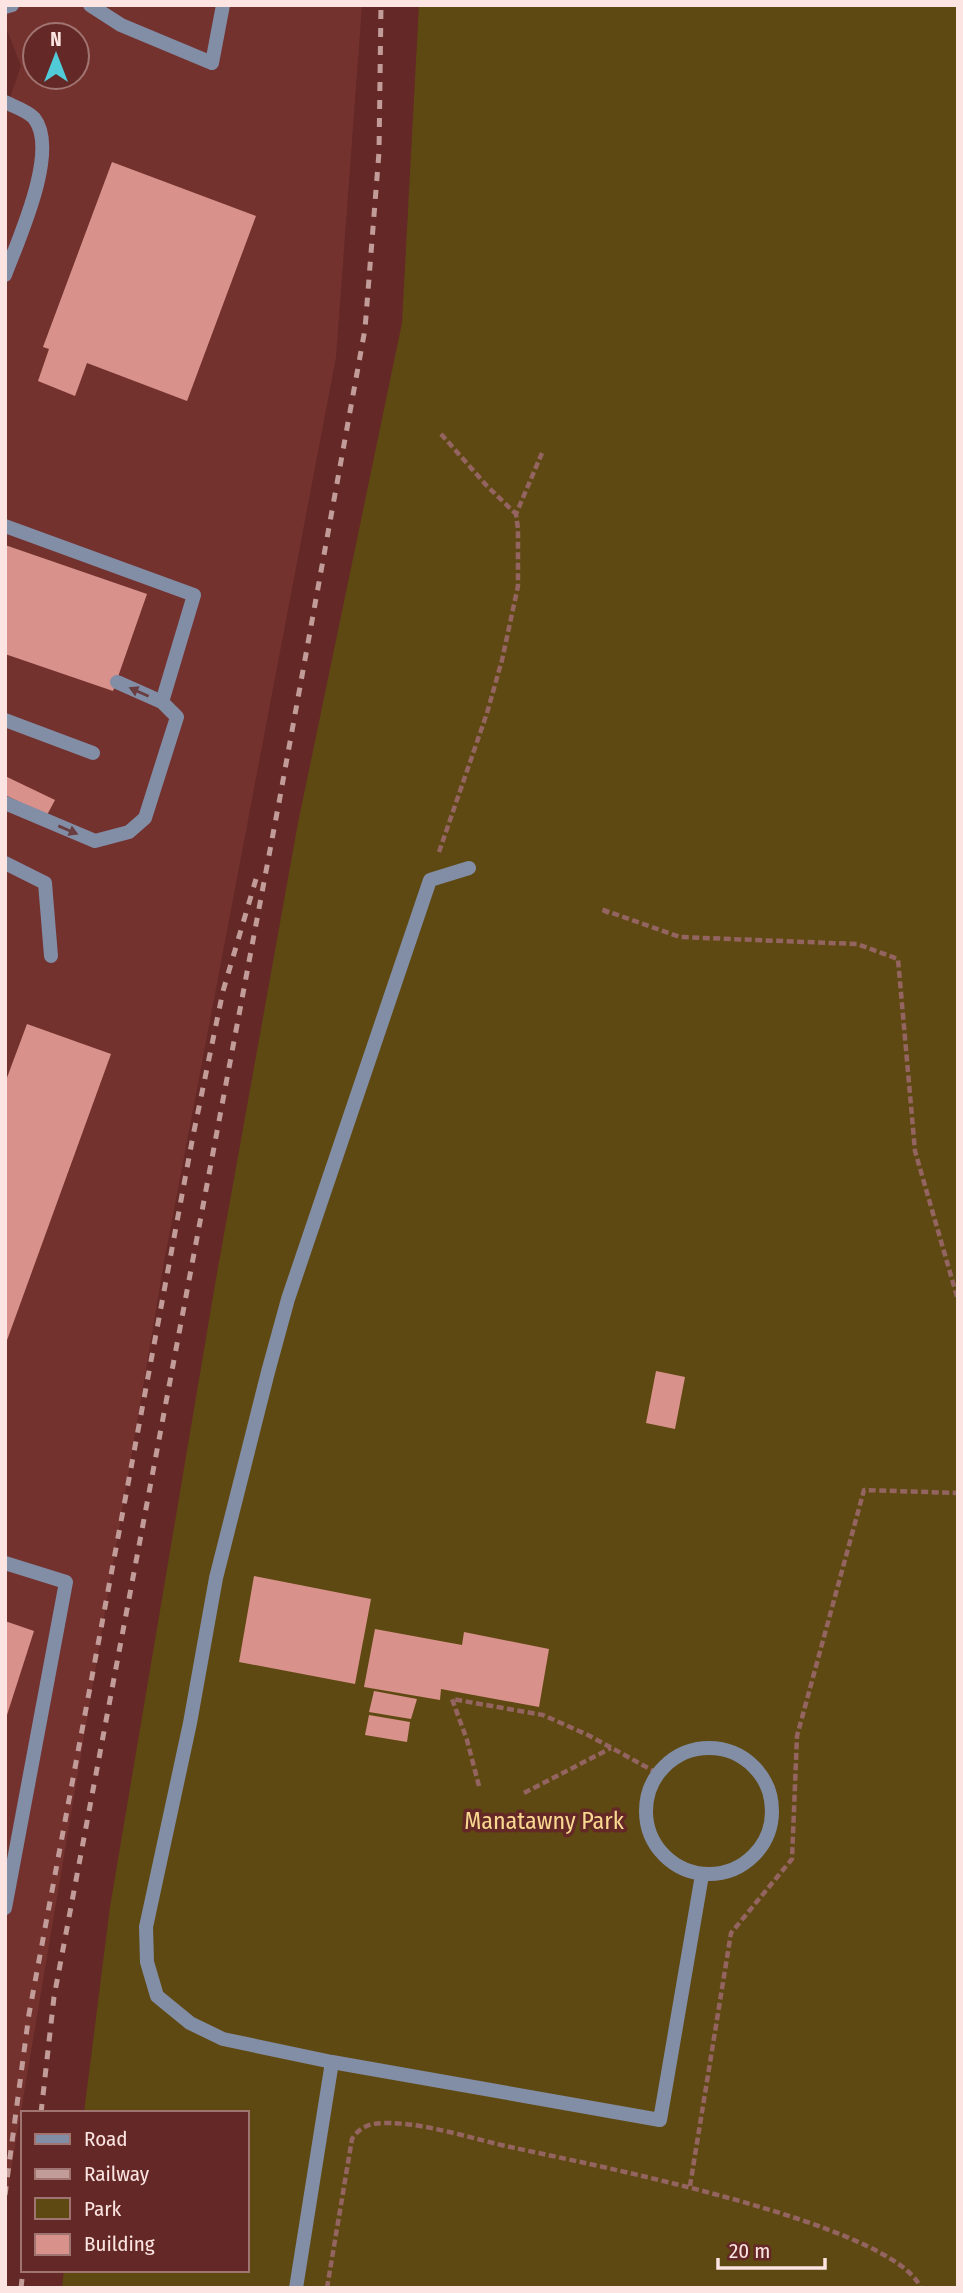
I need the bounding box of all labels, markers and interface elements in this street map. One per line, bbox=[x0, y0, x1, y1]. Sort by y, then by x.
north arrow bbox=[21, 21, 91, 91]
text: N bbox=[50, 28, 62, 51]
one-way arrow bbox=[129, 686, 149, 698]
one-way arrow bbox=[58, 824, 79, 835]
park label: Manatawny Park bbox=[464, 1807, 625, 1835]
legend bbox=[21, 2111, 248, 2272]
text: Road bbox=[84, 2126, 128, 2152]
text: Railway bbox=[84, 2161, 150, 2187]
text: Park bbox=[84, 2196, 122, 2222]
scale bar bbox=[718, 2226, 825, 2270]
text: Building bbox=[84, 2231, 155, 2257]
text: 20 m bbox=[729, 2238, 770, 2264]

